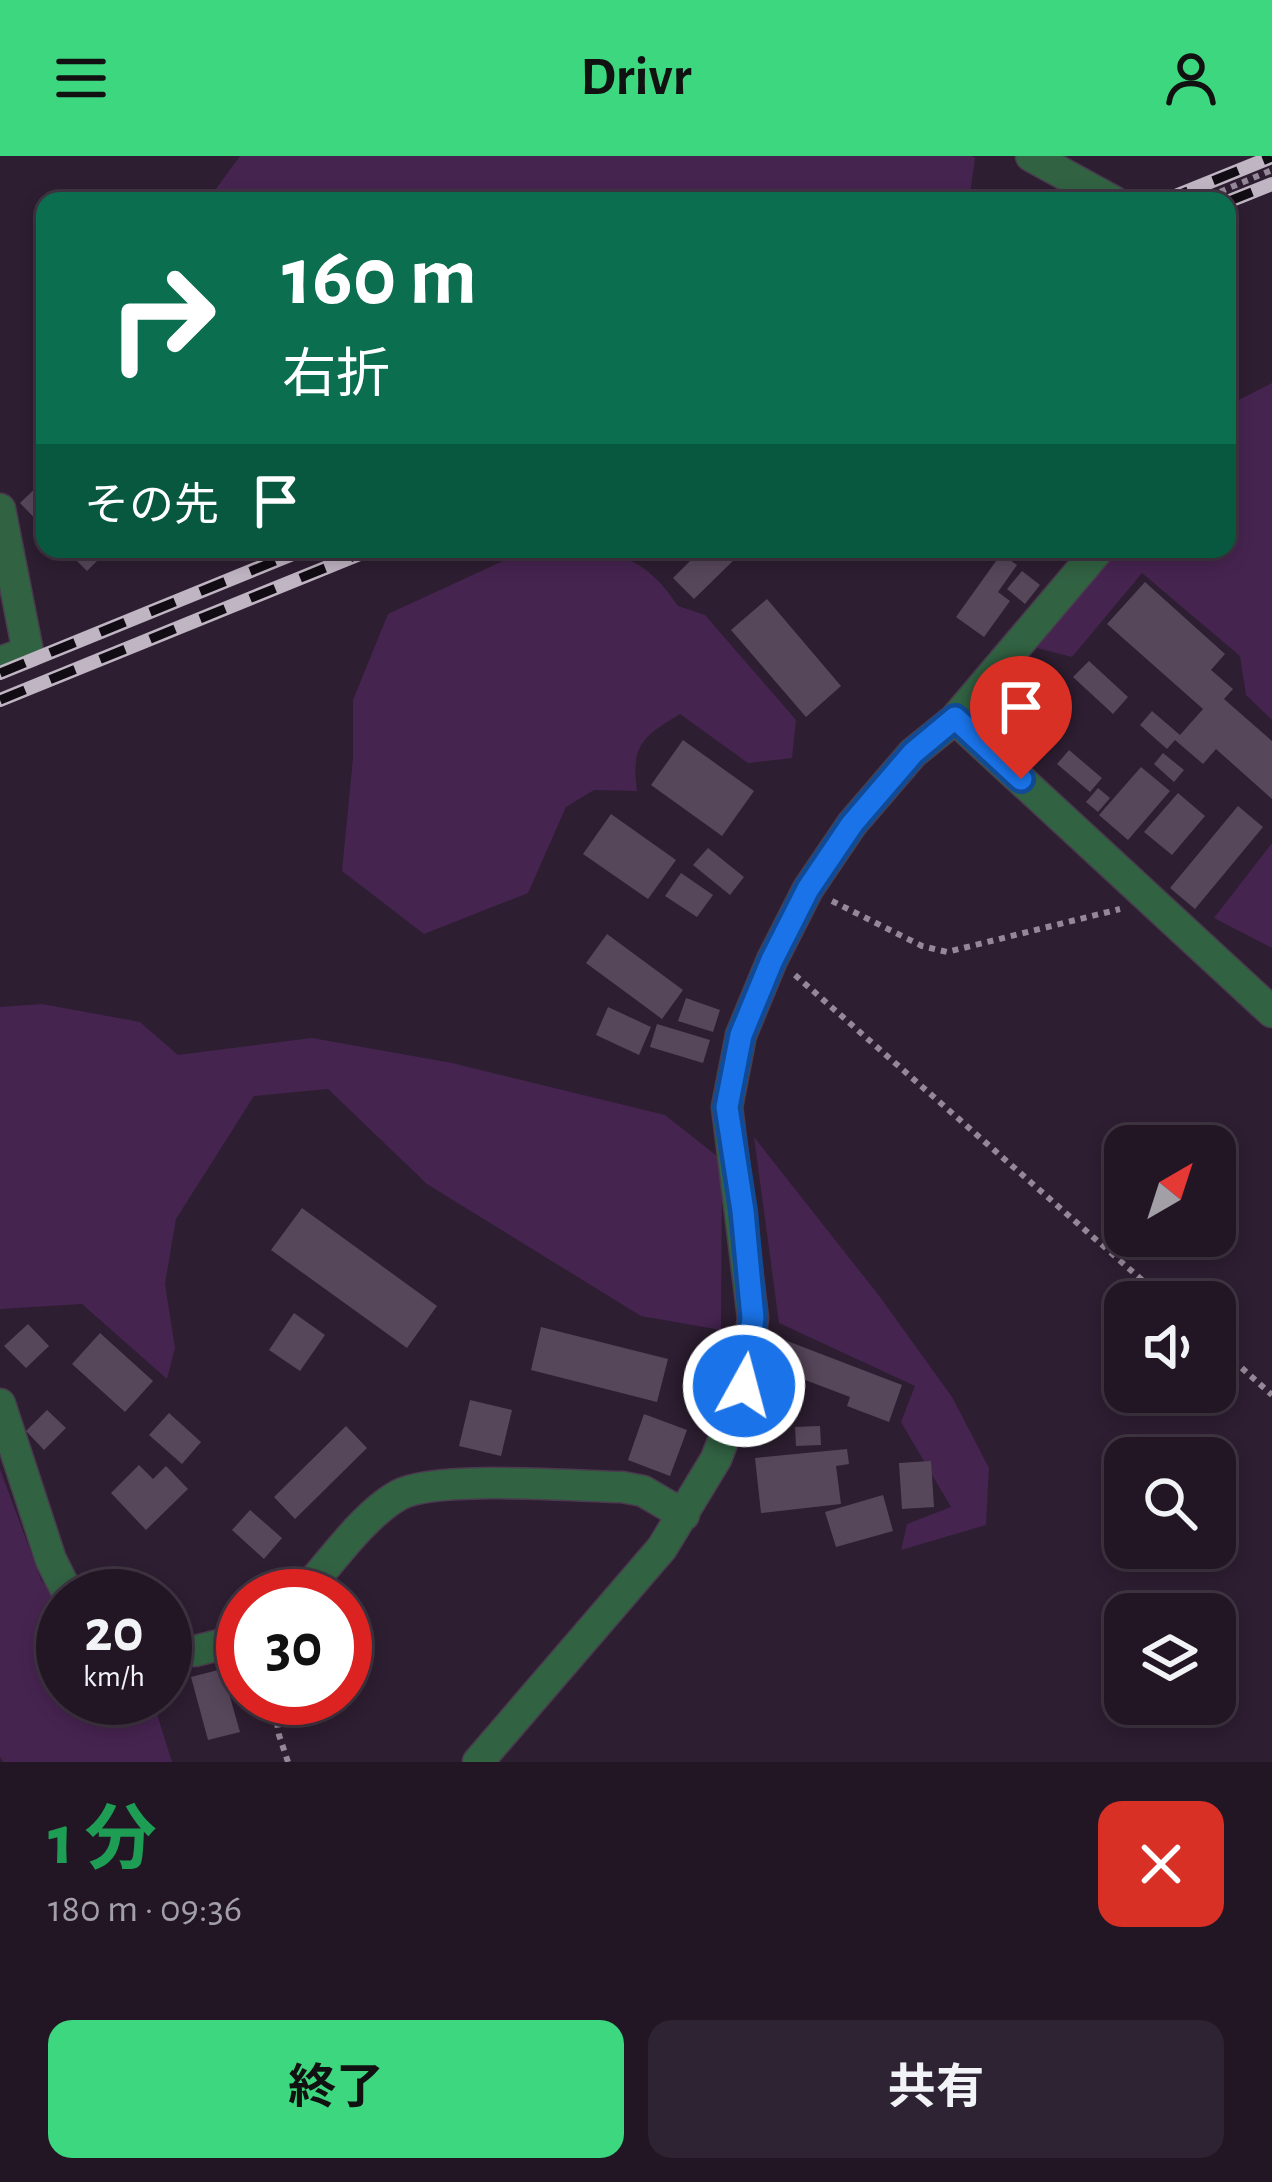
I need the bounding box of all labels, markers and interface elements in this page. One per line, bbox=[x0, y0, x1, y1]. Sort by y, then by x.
icon: menu bbox=[48, 45, 114, 111]
icon: person bbox=[1158, 45, 1224, 111]
text: Drivr bbox=[581, 51, 691, 105]
text: 160 m bbox=[282, 236, 477, 320]
icon: right bbox=[84, 240, 240, 396]
text: 右折 bbox=[282, 349, 390, 403]
icon: arrive bbox=[243, 468, 309, 534]
text: その先 bbox=[84, 484, 219, 529]
pin bbox=[970, 656, 1072, 779]
icon: arrive bbox=[988, 674, 1054, 740]
north arrow bbox=[1104, 1125, 1236, 1257]
map controls bbox=[1104, 1125, 1236, 1725]
button: sound bbox=[1104, 1281, 1236, 1413]
position arrow bbox=[681, 1323, 807, 1449]
button: search bbox=[1104, 1437, 1236, 1569]
speed limit sign: 30 bbox=[216, 1569, 372, 1725]
button: layers bbox=[1104, 1593, 1236, 1725]
text: 20 bbox=[84, 1602, 144, 1662]
text: km/h bbox=[83, 1662, 145, 1692]
button: close bbox=[1098, 1801, 1224, 1927]
text: 1 分 bbox=[48, 1805, 157, 1877]
text: 180 m · 09:36 bbox=[48, 1890, 242, 1929]
button: 終了 bbox=[48, 2020, 624, 2158]
button: 共有 bbox=[648, 2020, 1224, 2158]

